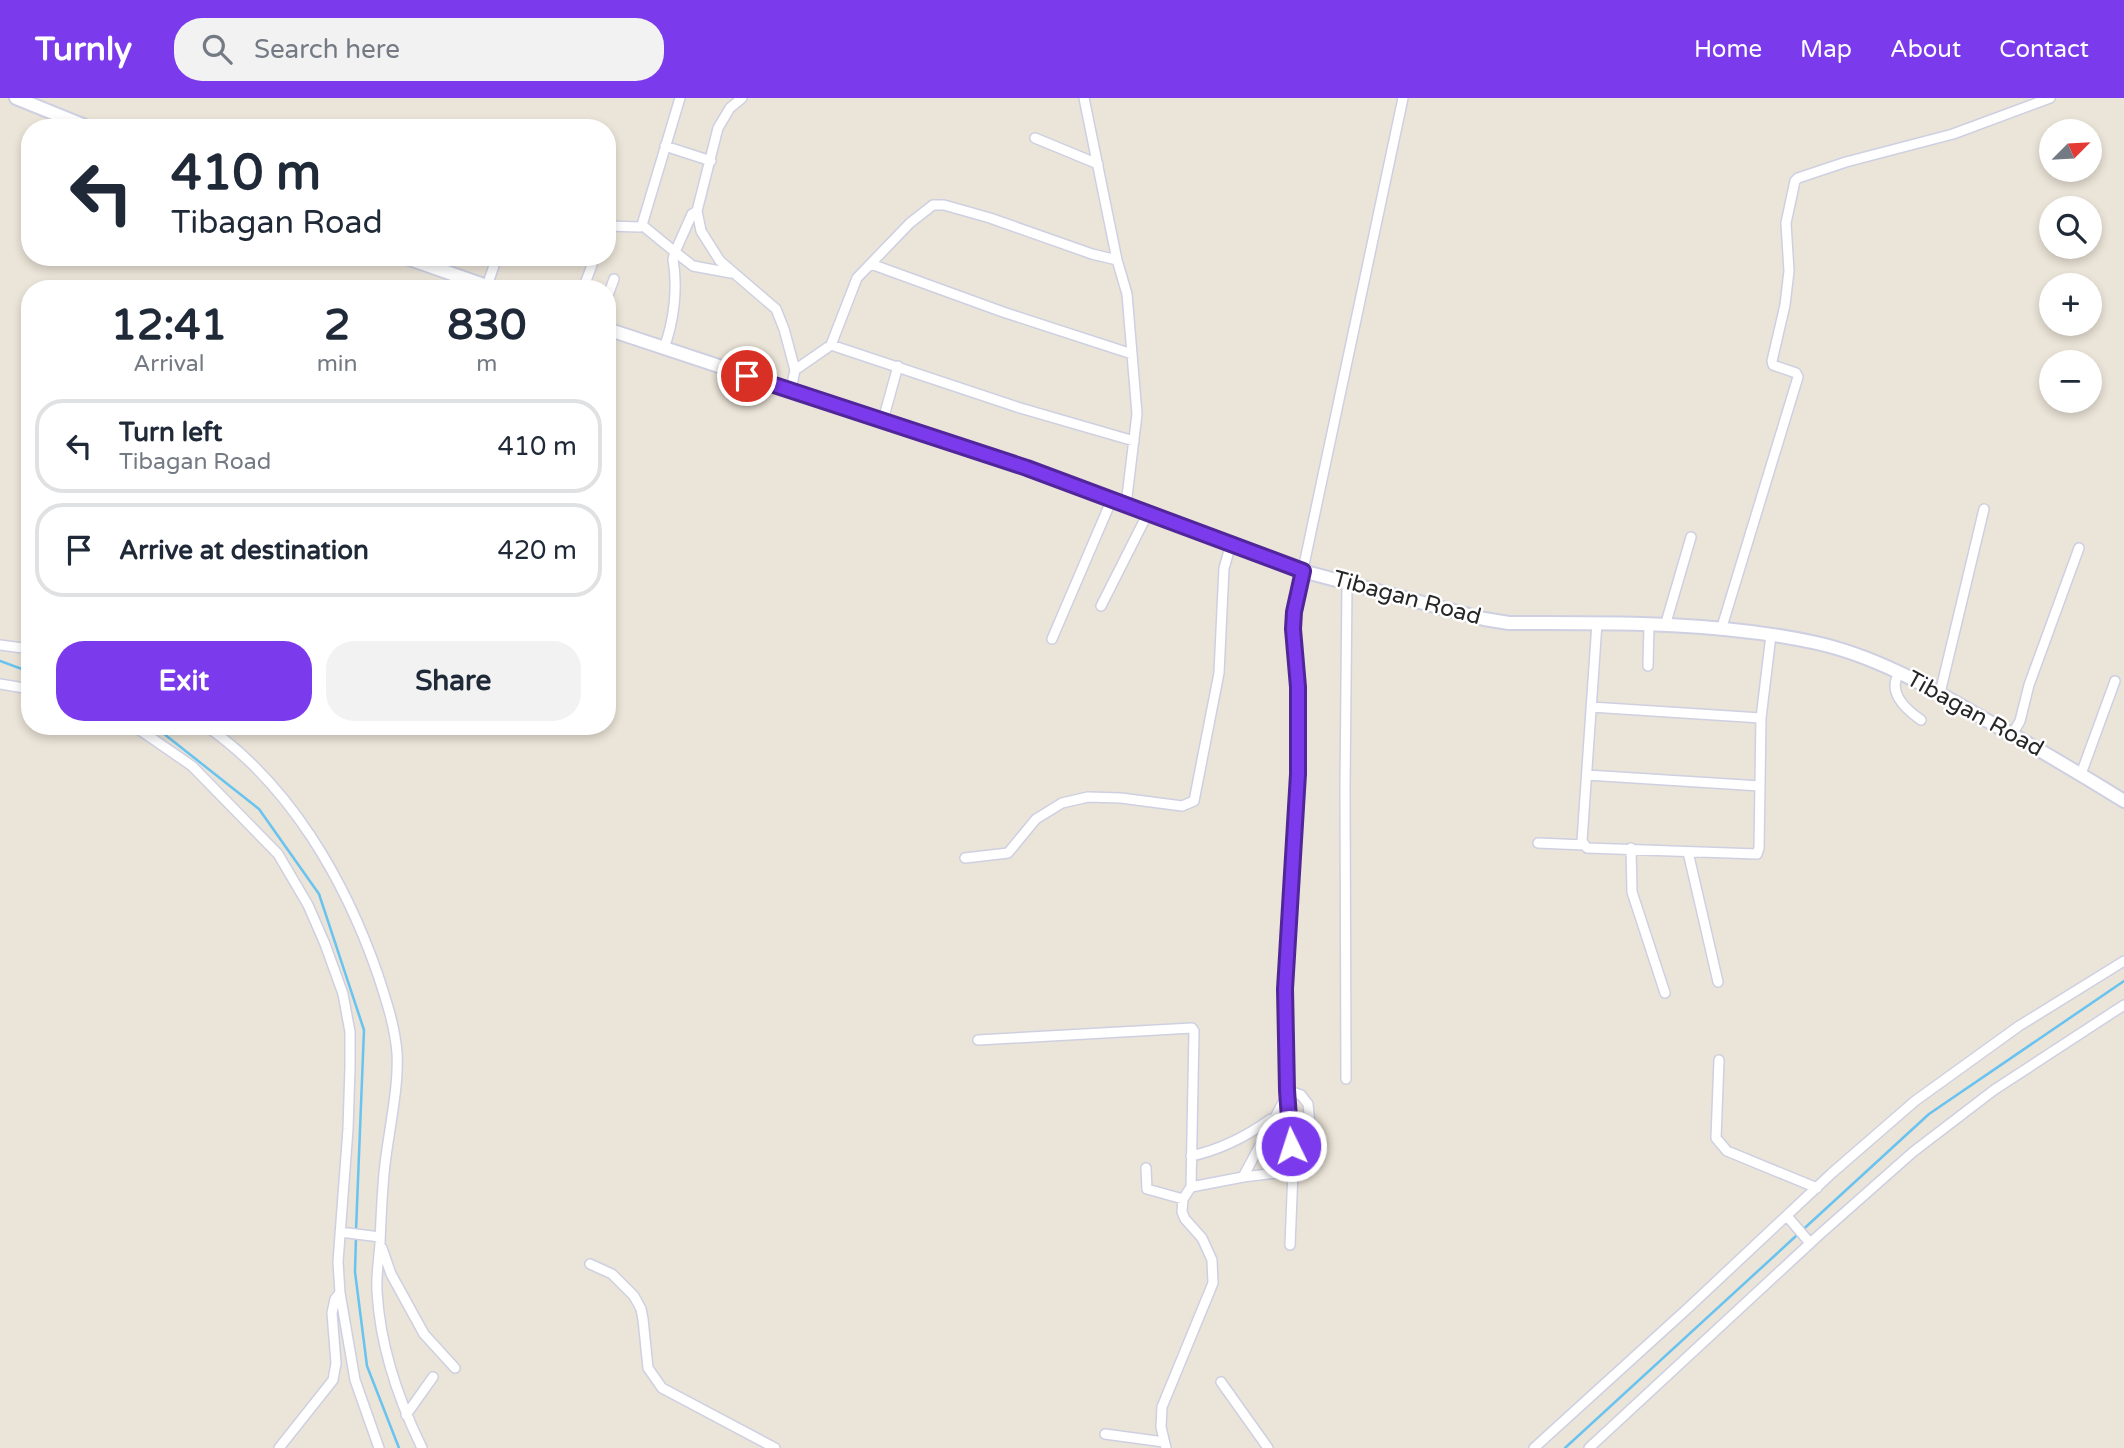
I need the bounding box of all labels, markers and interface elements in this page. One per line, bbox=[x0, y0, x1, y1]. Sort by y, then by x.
search box bbox=[174, 18, 664, 81]
text: Turnly bbox=[35, 30, 132, 69]
icon: search bbox=[198, 30, 236, 68]
text: Search here bbox=[254, 34, 400, 65]
text: Home bbox=[1694, 35, 1762, 64]
text: Map bbox=[1800, 35, 1852, 64]
text: About bbox=[1890, 35, 1961, 64]
text: Contact bbox=[1999, 35, 2089, 64]
north arrow bbox=[2039, 119, 2102, 182]
map controls bbox=[2039, 119, 2102, 413]
text: 410 m bbox=[171, 144, 321, 203]
icon: left bbox=[56, 147, 147, 238]
button: search bbox=[2039, 196, 2102, 259]
text: Tibagan Road bbox=[171, 204, 383, 242]
button: + bbox=[2039, 273, 2102, 336]
text: 12:41 bbox=[111, 300, 227, 351]
text: 2 bbox=[324, 300, 350, 351]
text: 830 bbox=[447, 300, 526, 351]
pin bbox=[717, 346, 777, 406]
text: Arrival bbox=[133, 350, 204, 378]
text: min bbox=[317, 350, 358, 378]
text: m bbox=[476, 350, 497, 378]
button: − bbox=[2039, 350, 2102, 413]
icon: arrive bbox=[728, 357, 766, 395]
text: Turn left bbox=[119, 417, 222, 448]
icon: left bbox=[60, 427, 98, 465]
text: 410 m bbox=[497, 431, 577, 462]
text: Tibagan Road bbox=[119, 448, 271, 476]
icon: arrive bbox=[60, 531, 98, 569]
text: Arrive at destination bbox=[119, 535, 369, 566]
text: 420 m bbox=[497, 535, 577, 566]
street label: Tibagan Road bbox=[1330, 565, 1484, 631]
button: Exit bbox=[56, 641, 312, 721]
button: Share bbox=[326, 641, 581, 721]
street label: Tibagan Road bbox=[1902, 665, 2048, 763]
position arrow bbox=[1254, 1109, 1328, 1183]

